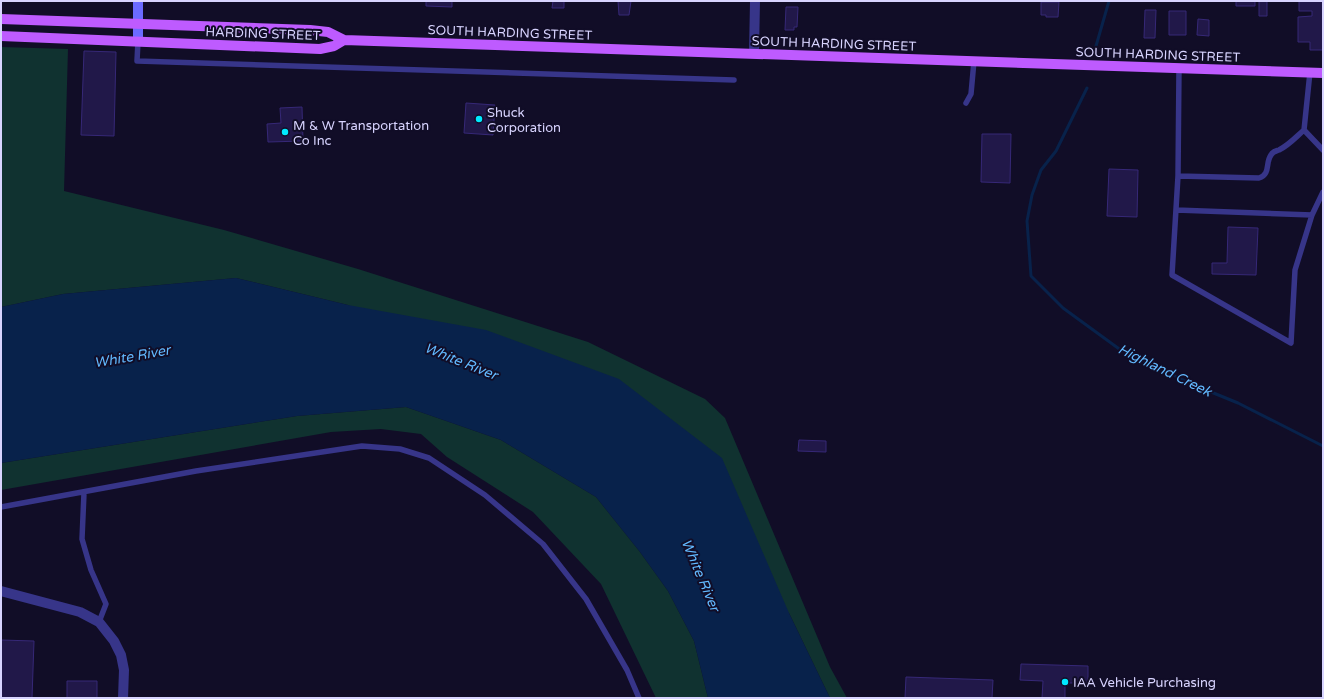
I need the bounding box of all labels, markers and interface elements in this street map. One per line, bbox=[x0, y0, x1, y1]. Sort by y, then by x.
street label: SOUTH HARDING STREET bbox=[427, 22, 593, 44]
street label: HARDING STREET bbox=[205, 24, 321, 44]
street label: SOUTH HARDING STREET bbox=[751, 33, 917, 55]
street label: SOUTH HARDING STREET bbox=[1075, 44, 1241, 66]
place label: Shuck Corporation bbox=[487, 105, 561, 136]
marker: Shuck Corporation bbox=[474, 114, 484, 124]
place label: M & W Transportation Co Inc bbox=[293, 118, 429, 149]
marker: M & W Transportation Co Inc bbox=[280, 127, 290, 137]
water label: White River bbox=[422, 339, 501, 384]
water label: Highland Creek bbox=[1115, 340, 1216, 401]
water label: White River bbox=[93, 341, 173, 372]
water label: White River bbox=[678, 536, 724, 615]
place label: IAA Vehicle Purchasing bbox=[1073, 675, 1216, 691]
marker: IAA Vehicle Purchasing bbox=[1060, 677, 1070, 687]

